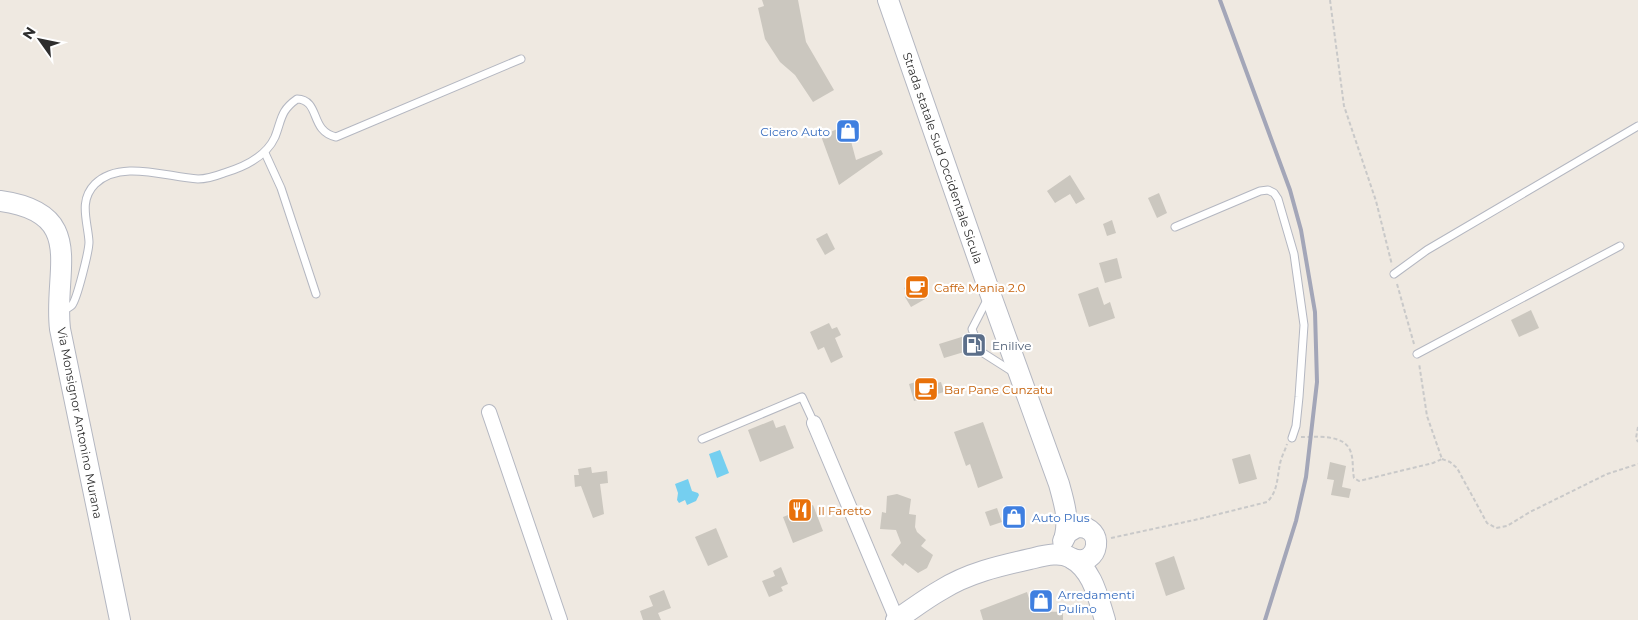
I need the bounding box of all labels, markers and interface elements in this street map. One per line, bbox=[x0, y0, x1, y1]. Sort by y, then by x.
north arrow bbox=[15, 15, 65, 65]
text: N bbox=[18, 23, 40, 43]
street label: Strada statale Sud Occidentale Sicula bbox=[900, 50, 986, 266]
shop icon: Cicero Auto bbox=[835, 118, 861, 144]
place label: Cicero Auto bbox=[760, 124, 830, 139]
cafe icon: Caffè Mania 2.0 bbox=[904, 274, 930, 300]
place label: Caffè Mania 2.0 bbox=[934, 280, 1025, 295]
street label: Via Monsignor Antonino Murana bbox=[54, 326, 106, 520]
fuel station icon: Enilive bbox=[961, 332, 987, 358]
place label: Enilive bbox=[992, 338, 1031, 353]
cafe icon: Bar Pane Cunzatu bbox=[913, 376, 939, 402]
place label: Bar Pane Cunzatu bbox=[944, 382, 1053, 397]
restaurant icon: Il Faretto bbox=[787, 497, 813, 523]
place label: Il Faretto bbox=[818, 503, 871, 518]
shop icon: Auto Plus bbox=[1001, 504, 1027, 530]
place label: Auto Plus bbox=[1032, 510, 1090, 525]
place label: Arredamenti Pulino bbox=[1058, 587, 1135, 616]
shop icon: Arredamenti Pulino bbox=[1028, 588, 1054, 614]

